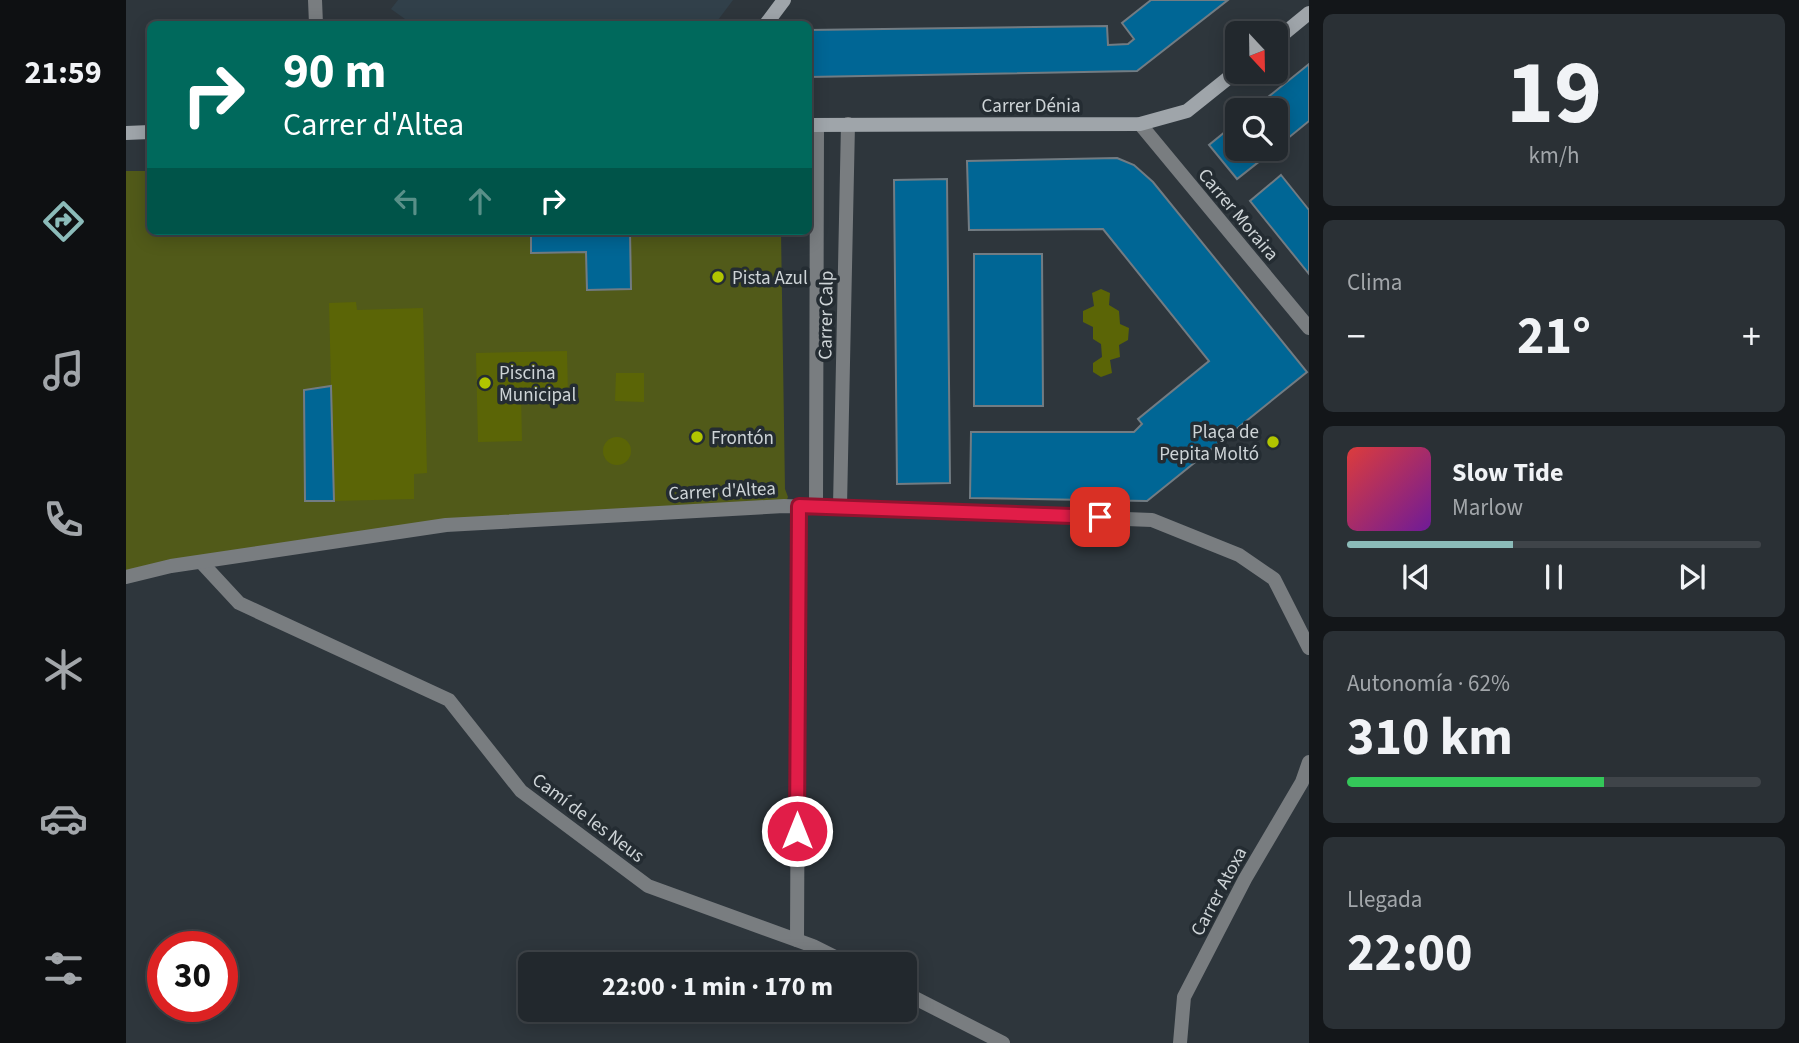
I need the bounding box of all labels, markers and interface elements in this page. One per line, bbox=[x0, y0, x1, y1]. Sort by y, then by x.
north arrow bbox=[1225, 21, 1288, 84]
map controls bbox=[1225, 21, 1288, 161]
text: 19 bbox=[1506, 29, 1602, 158]
text: 90 m bbox=[283, 37, 387, 107]
icon: right bbox=[168, 49, 259, 140]
text: 21:59 bbox=[24, 50, 102, 96]
street label: Carrer Dénia bbox=[982, 93, 1081, 120]
button: search bbox=[1225, 98, 1288, 161]
text: Carrer d'Altea bbox=[283, 102, 464, 148]
text: km/h bbox=[1528, 139, 1580, 172]
street label: Carrer Moraira bbox=[1191, 163, 1285, 267]
icon: left bbox=[388, 182, 426, 220]
icon: ahead bbox=[461, 182, 499, 220]
icon: right bbox=[534, 182, 572, 220]
icon: directions bbox=[39, 197, 88, 246]
place label: Pista Azul bbox=[732, 265, 808, 292]
text: Clima bbox=[1347, 266, 1402, 299]
marker: Pista Azul bbox=[710, 269, 726, 285]
street label: Carrer Calp bbox=[812, 270, 841, 360]
text: 21° bbox=[1517, 300, 1591, 374]
text: − bbox=[1347, 310, 1366, 364]
text: + bbox=[1742, 310, 1761, 364]
icon: music bbox=[39, 346, 88, 395]
place label: Piscina Municipal bbox=[499, 360, 576, 409]
marker: Piscina Municipal bbox=[477, 375, 493, 391]
place label: Plaça de Pepita Moltó bbox=[1159, 419, 1259, 468]
place label: Frontón bbox=[711, 425, 774, 452]
marker: Frontón bbox=[689, 429, 705, 445]
marker: Plaça de Pepita Moltó bbox=[1265, 434, 1281, 450]
text: Slow Tide bbox=[1452, 454, 1563, 491]
street label: Carrer d'Altea bbox=[668, 475, 776, 508]
pin bbox=[1070, 487, 1130, 547]
text: Marlow bbox=[1452, 491, 1523, 524]
icon: phone bbox=[39, 495, 88, 544]
icon: arrive bbox=[1081, 498, 1119, 536]
icon: previous bbox=[1397, 558, 1435, 596]
icon: pause bbox=[1535, 558, 1573, 596]
icon: next bbox=[1673, 558, 1711, 596]
icon: climate bbox=[39, 645, 88, 694]
text: Autonomía · 62% bbox=[1347, 667, 1510, 700]
text: 310 km bbox=[1347, 701, 1513, 775]
street label: Camí de les Neus bbox=[526, 767, 650, 869]
icon: car bbox=[39, 794, 88, 843]
position arrow bbox=[760, 794, 834, 868]
street label: Carrer Atoxa bbox=[1185, 842, 1254, 941]
text: Llegada bbox=[1347, 883, 1422, 916]
text: 22:00 bbox=[1347, 917, 1472, 991]
speed limit sign: 30 bbox=[147, 931, 238, 1022]
icon: filters bbox=[39, 944, 88, 993]
text: 22:00 · 1 min · 170 m bbox=[602, 968, 833, 1005]

